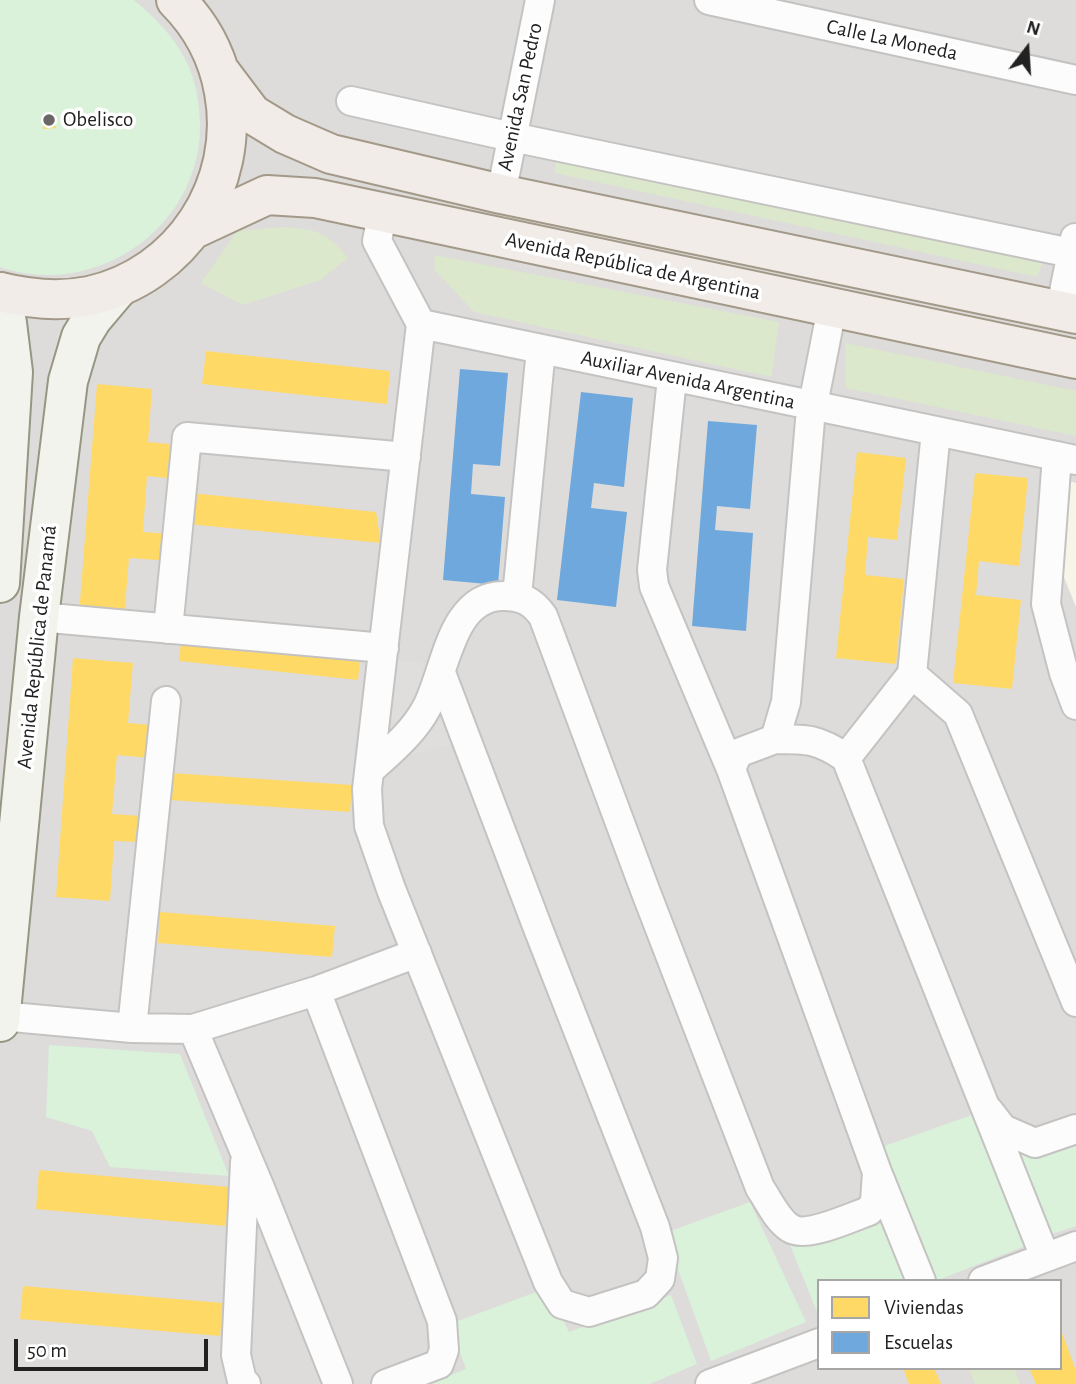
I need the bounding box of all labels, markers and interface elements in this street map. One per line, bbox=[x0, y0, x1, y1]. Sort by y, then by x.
street label: Calle La Moneda bbox=[824, 14, 960, 66]
north arrow bbox=[992, 14, 1062, 84]
text: N bbox=[1024, 17, 1042, 39]
street label: Avenida San Pedro bbox=[492, 21, 548, 173]
place label: Obelisco bbox=[63, 107, 133, 133]
marker: Obelisco bbox=[41, 112, 57, 128]
street label: Avenida República de Argentina bbox=[503, 227, 763, 305]
street label: Auxiliar Avenida Argentina bbox=[579, 345, 797, 415]
street label: Avenida República de Panamá bbox=[12, 524, 62, 770]
legend bbox=[817, 1279, 1062, 1370]
text: Viviendas bbox=[884, 1297, 964, 1318]
scale bar bbox=[18, 1324, 212, 1368]
text: Escuelas bbox=[884, 1332, 953, 1353]
text: 50 m bbox=[27, 1340, 67, 1361]

